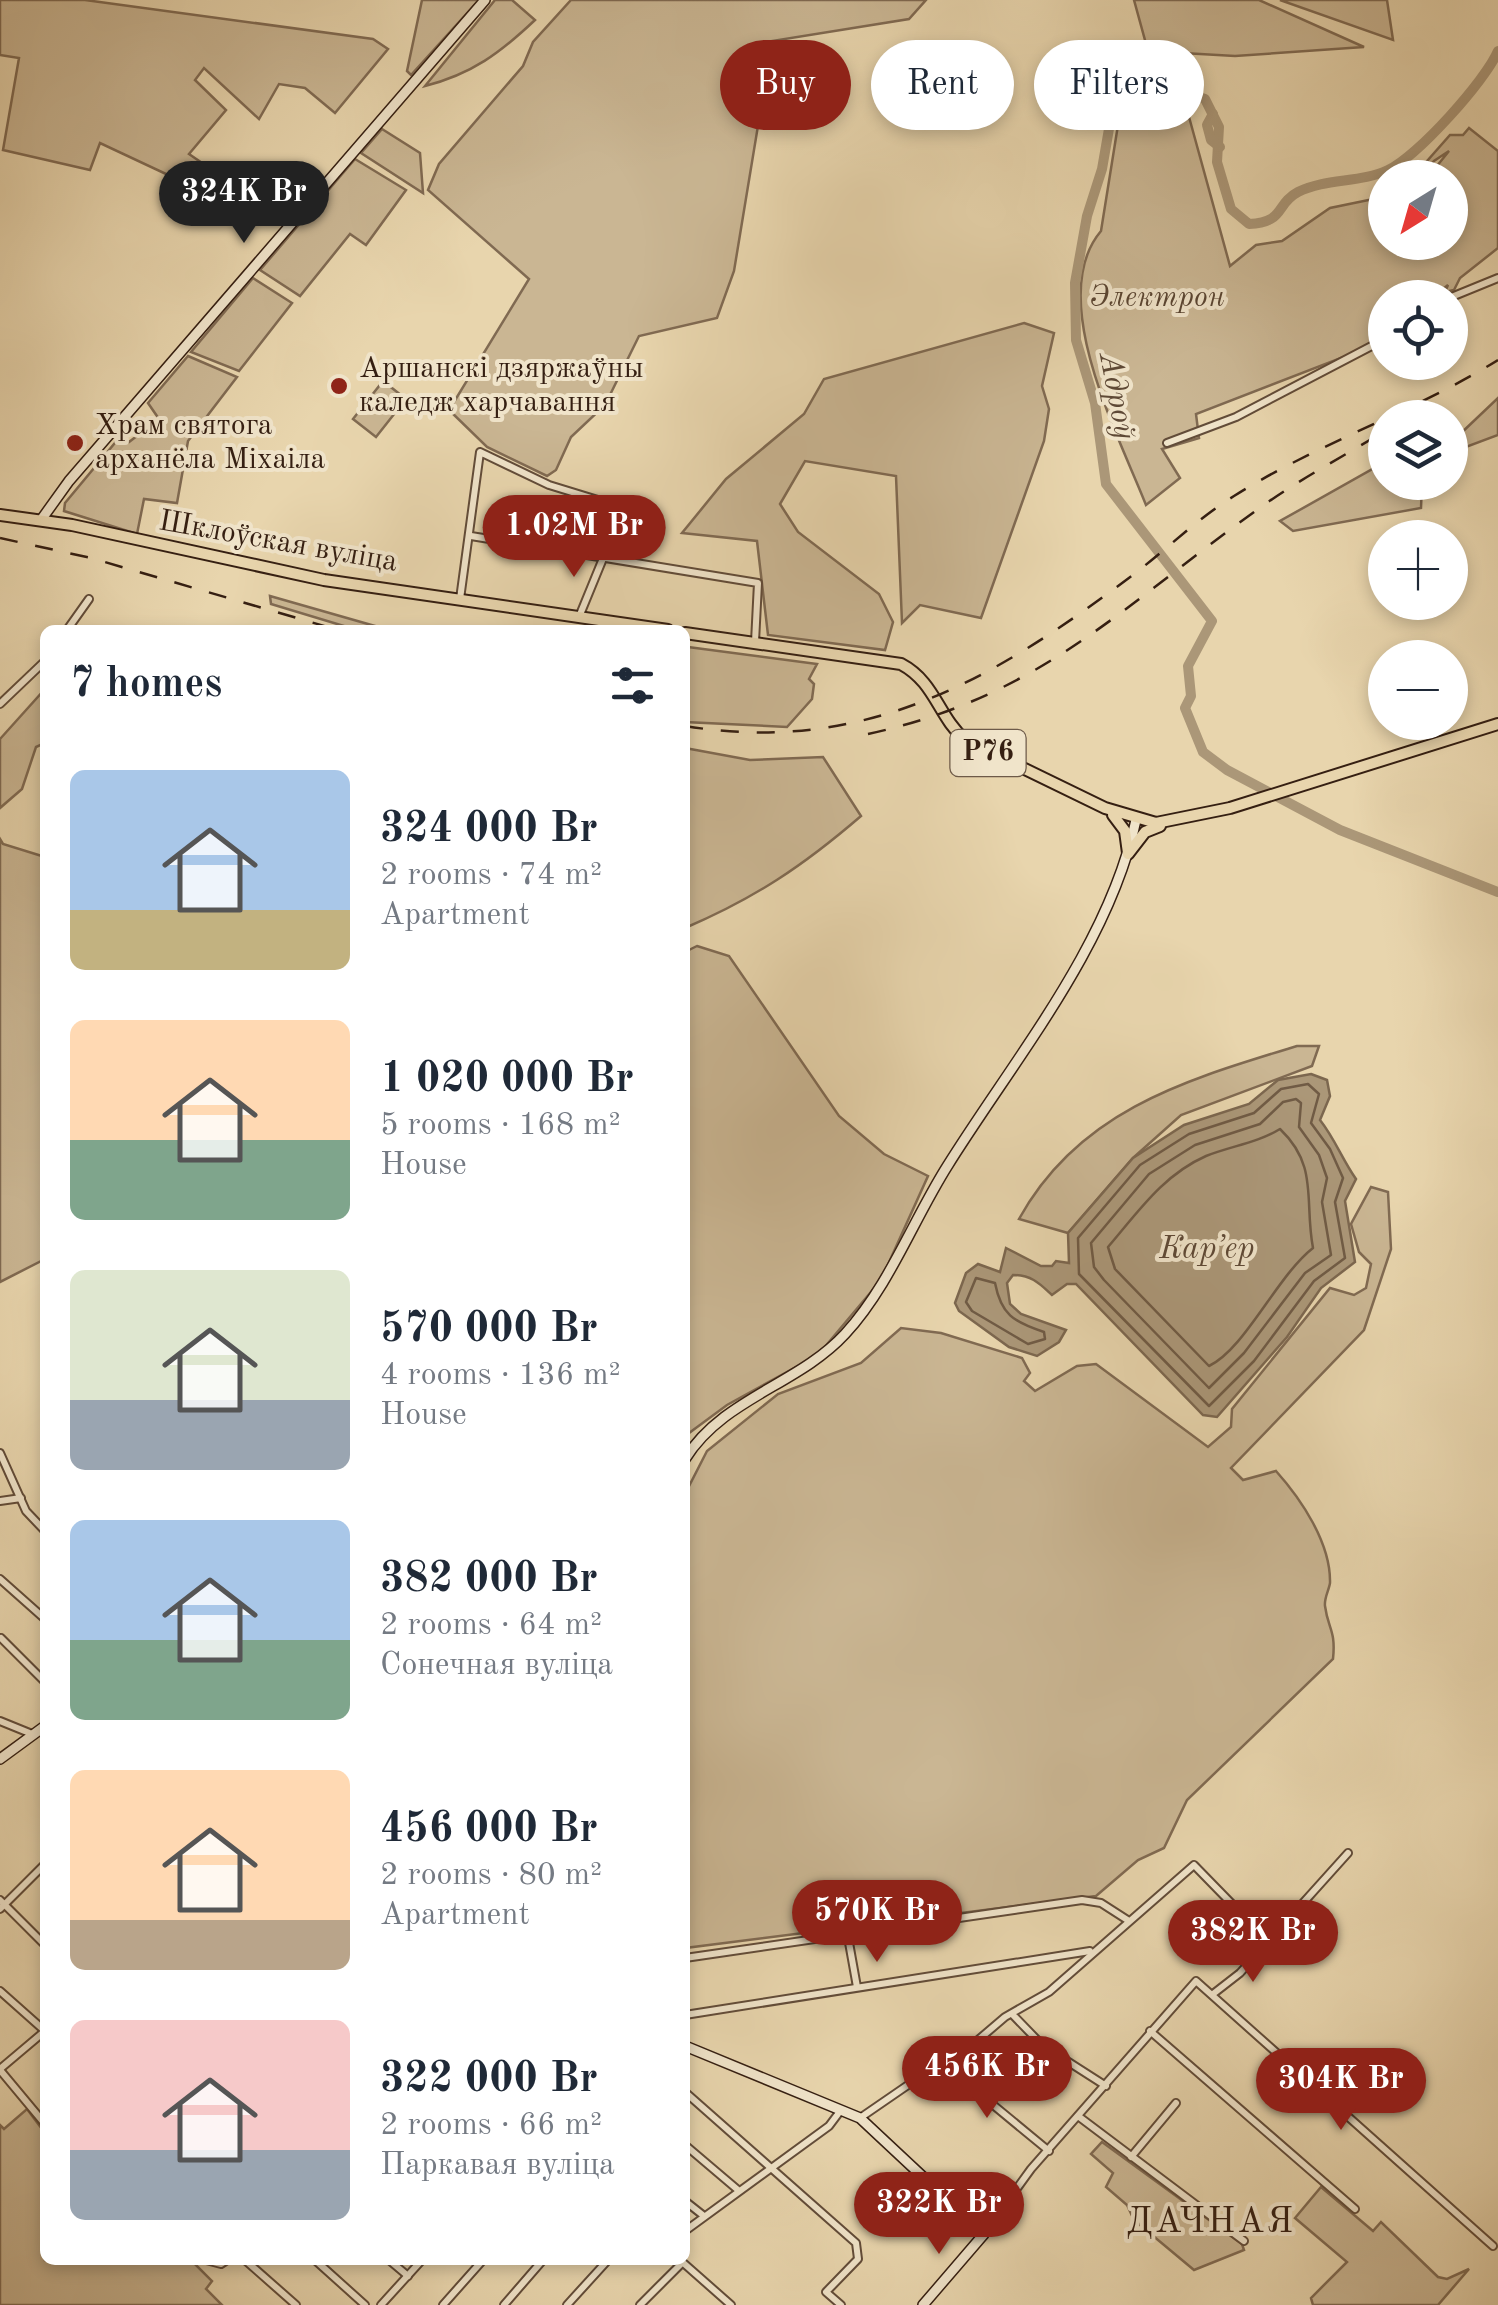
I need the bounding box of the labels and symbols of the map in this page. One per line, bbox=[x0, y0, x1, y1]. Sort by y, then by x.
north arrow bbox=[1368, 160, 1468, 260]
pin: 324K Br bbox=[152, 161, 336, 246]
park label: Электрон bbox=[1089, 283, 1225, 313]
water label: Адроў bbox=[1092, 348, 1140, 443]
place label: Аршанскі дзяржаўны каледж харчавання bbox=[359, 354, 644, 418]
marker: Аршанскі дзяржаўны каледж харчавання bbox=[328, 375, 350, 397]
place label: Храм святога арханёла Міхаіла bbox=[95, 411, 326, 475]
marker: Храм святога арханёла Міхаіла bbox=[64, 432, 86, 454]
pin: 1.02M Br bbox=[471, 495, 677, 580]
street label: Шклоўская вуліца bbox=[156, 506, 400, 578]
road number: Р76 bbox=[950, 730, 1026, 776]
water label: Карʼер bbox=[1158, 1233, 1255, 1266]
pin: 570K Br bbox=[785, 1880, 969, 1965]
pin: 382K Br bbox=[1161, 1900, 1345, 1985]
pin: 456K Br bbox=[895, 2036, 1079, 2121]
pin: 304K Br bbox=[1249, 2048, 1433, 2133]
pin: 322K Br bbox=[847, 2172, 1031, 2257]
district label: ДАЧНАЯ bbox=[1127, 2205, 1295, 2240]

